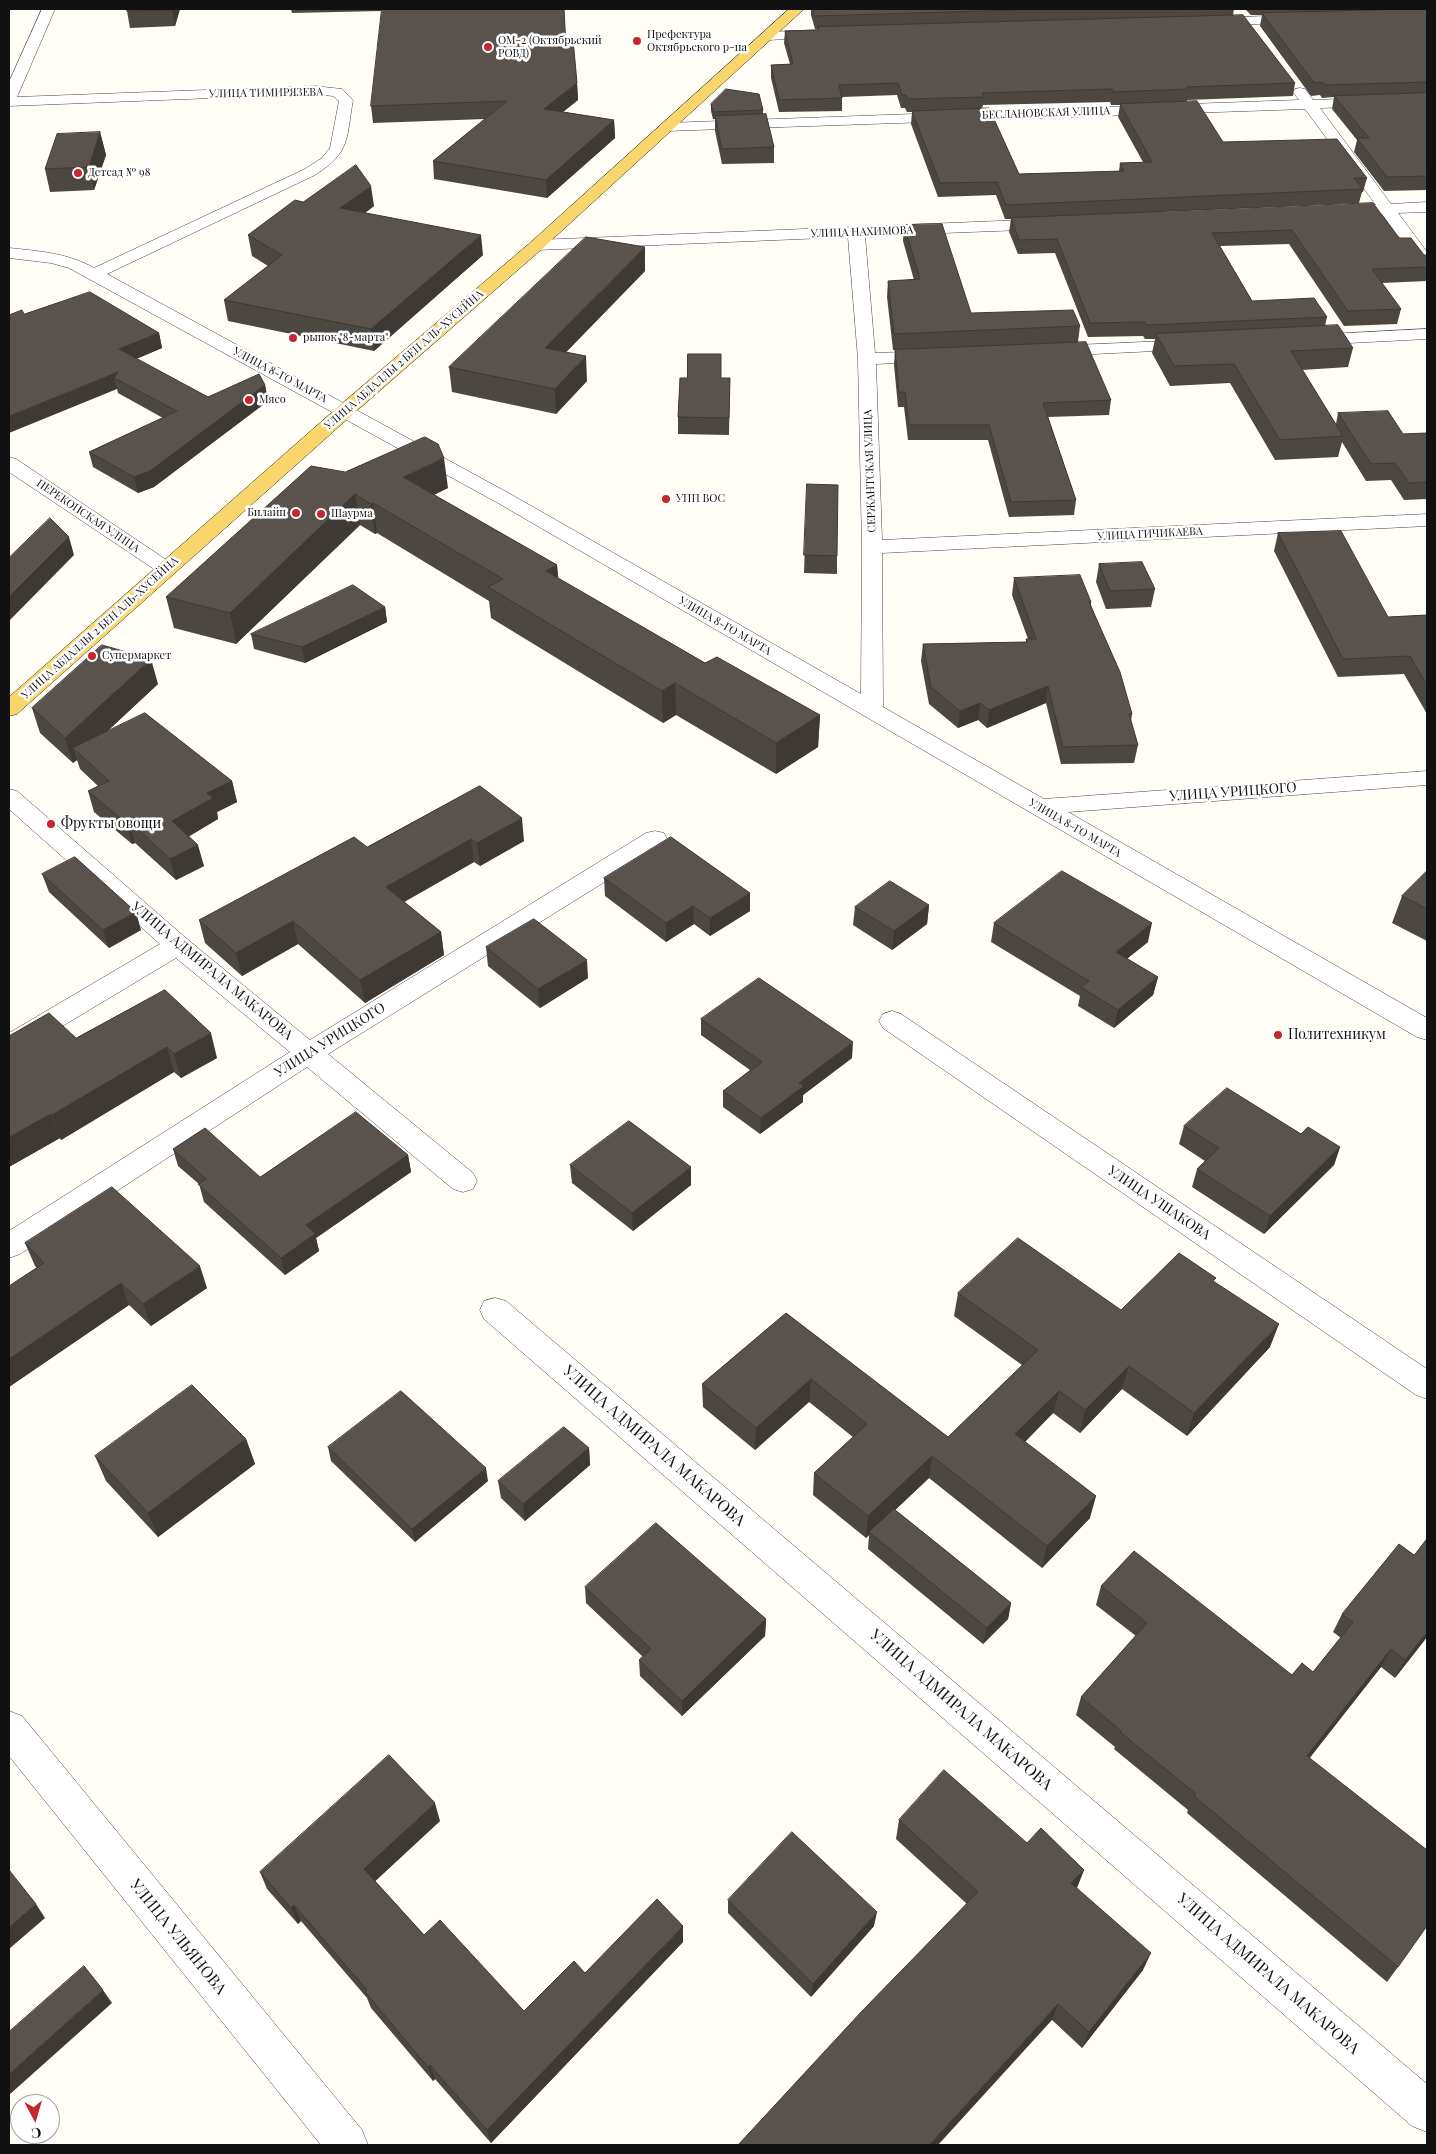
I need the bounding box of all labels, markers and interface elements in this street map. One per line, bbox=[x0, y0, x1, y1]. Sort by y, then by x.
place label: Префектура Октябрьского р-на bbox=[647, 28, 747, 54]
place label: ОМ-2 (Октябрьский РОВД) bbox=[498, 34, 602, 60]
marker: Префектура Октябрьского р-на bbox=[631, 35, 643, 47]
marker: ОМ-2 (Октябрьский РОВД) bbox=[482, 41, 494, 53]
street label: УЛИЦА ТИМИРЯЗЕВА bbox=[209, 85, 323, 101]
street label: БЕСЛАНОВСКАЯ УЛИЦА bbox=[982, 104, 1110, 122]
place label: Детсад № 98 bbox=[88, 166, 150, 180]
marker: Детсад № 98 bbox=[72, 167, 84, 179]
street label: УЛИЦА НАХИМОВА bbox=[811, 224, 913, 240]
street label: УЛИЦА АБДАЛЛЫ 2 БЕН АЛЬ-ХУСЕЙНА bbox=[322, 287, 486, 433]
place label: рынок "8-марта" bbox=[303, 331, 388, 345]
marker: рынок "8-марта" bbox=[287, 332, 299, 344]
street label: УЛИЦА 8-ГО МАРТА bbox=[231, 345, 329, 405]
place label: Мясо bbox=[259, 393, 286, 407]
marker: Мясо bbox=[243, 394, 255, 406]
street label: СЕРЖАНТСКАЯ УЛИЦА bbox=[861, 409, 879, 533]
street label: ПЕРЕКОПСКАЯ УЛИЦА bbox=[34, 477, 142, 555]
place label: УПП ВОС bbox=[676, 492, 725, 506]
marker: УПП ВОС bbox=[660, 493, 672, 505]
place label: Билайн bbox=[247, 506, 286, 520]
marker: Билайн bbox=[290, 507, 302, 519]
place label: Шаурма bbox=[331, 507, 373, 521]
marker: Шаурма bbox=[315, 508, 327, 520]
street label: УЛИЦА ГИЧИКАЕВА bbox=[1097, 525, 1203, 543]
street label: УЛИЦА АБДАЛЛЫ 2 БЕН АЛЬ-ХУСЕЙНА bbox=[19, 554, 181, 702]
street label: УЛИЦА 8-ГО МАРТА bbox=[676, 594, 774, 658]
place label: Супермаркет bbox=[102, 649, 171, 663]
marker: Супермаркет bbox=[86, 650, 98, 662]
street label: УЛИЦА УРИЦКОГО bbox=[1169, 779, 1297, 805]
street label: УЛИЦА 8-ГО МАРТА bbox=[1026, 796, 1124, 860]
place label: Фрукты овощи bbox=[61, 816, 161, 832]
marker: Фрукты овощи bbox=[45, 818, 57, 830]
street label: УЛИЦА АДМИРАЛА МАКАРОВА bbox=[128, 898, 296, 1044]
street label: УЛИЦА УРИЦКОГО bbox=[271, 999, 389, 1081]
place label: Политехникум bbox=[1288, 1027, 1386, 1043]
marker: Политехникум bbox=[1272, 1029, 1284, 1041]
street label: УЛИЦА УШАКОВА bbox=[1104, 1162, 1214, 1244]
street label: УЛИЦА АДМИРАЛА МАКАРОВА bbox=[559, 1362, 749, 1530]
street label: УЛИЦА АДМИРАЛА МАКАРОВА bbox=[866, 1626, 1056, 1794]
street label: УЛИЦА УЛЬЯНОВА bbox=[126, 1876, 230, 1998]
street label: УЛИЦА АДМИРАЛА МАКАРОВА bbox=[1173, 1890, 1363, 2058]
north arrow bbox=[10, 2094, 60, 2144]
text: С bbox=[31, 2123, 42, 2143]

